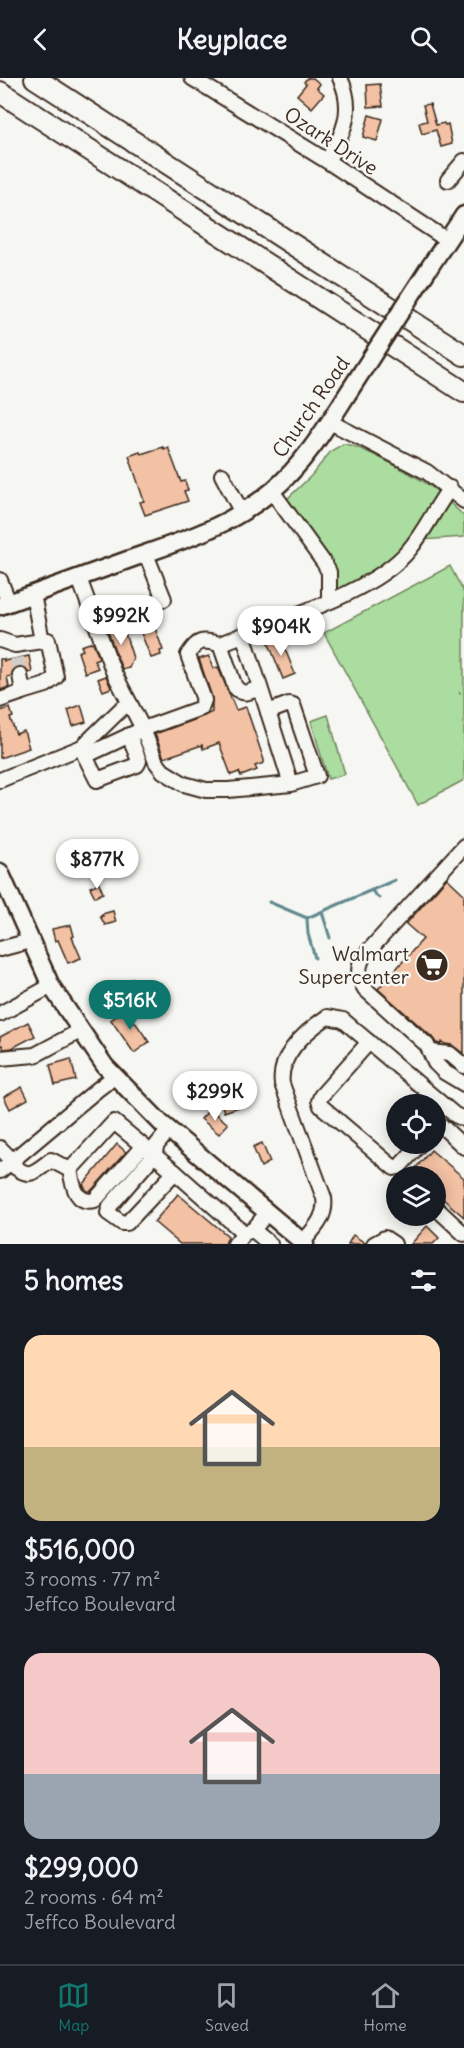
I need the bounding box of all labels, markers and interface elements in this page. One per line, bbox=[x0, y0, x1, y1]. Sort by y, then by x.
text: Keyplace bbox=[177, 22, 287, 56]
icon: back bbox=[24, 23, 57, 56]
icon: search bbox=[407, 23, 440, 56]
street label: Ozark Drive bbox=[280, 101, 383, 180]
street label: Church Road bbox=[267, 351, 355, 462]
pin: $992K bbox=[79, 595, 163, 646]
text: $992K bbox=[92, 602, 150, 627]
pin: $904K bbox=[239, 606, 323, 657]
text: $904K bbox=[251, 613, 311, 638]
pin: $877K bbox=[55, 839, 139, 890]
text: $877K bbox=[70, 846, 124, 871]
place label: Walmart Supercenter bbox=[299, 941, 409, 989]
supermarket icon: Walmart Supercenter bbox=[414, 947, 450, 983]
pin: $516K bbox=[88, 980, 172, 1031]
text: $516K bbox=[103, 987, 157, 1012]
pin: $299K bbox=[173, 1071, 257, 1122]
text: $299K bbox=[186, 1078, 244, 1103]
map controls bbox=[386, 1094, 446, 1226]
button: locate bbox=[386, 1094, 446, 1154]
button: layers bbox=[386, 1166, 446, 1226]
text: 5 homes bbox=[24, 1264, 123, 1297]
icon: filters bbox=[407, 1264, 440, 1297]
icon: home bbox=[178, 1374, 286, 1482]
text: $516,000 bbox=[24, 1533, 135, 1566]
text: 3 rooms · 77 m² bbox=[24, 1566, 161, 1591]
text: Jeffco Boulevard bbox=[24, 1591, 176, 1616]
icon: home bbox=[178, 1692, 286, 1800]
text: $299,000 bbox=[24, 1851, 139, 1884]
text: 2 rooms · 64 m² bbox=[24, 1884, 164, 1909]
text: Jeffco Boulevard bbox=[24, 1909, 176, 1934]
tab: Map bbox=[57, 1979, 90, 2035]
tab: Saved bbox=[205, 1979, 249, 2035]
tab: Home bbox=[364, 1979, 407, 2035]

